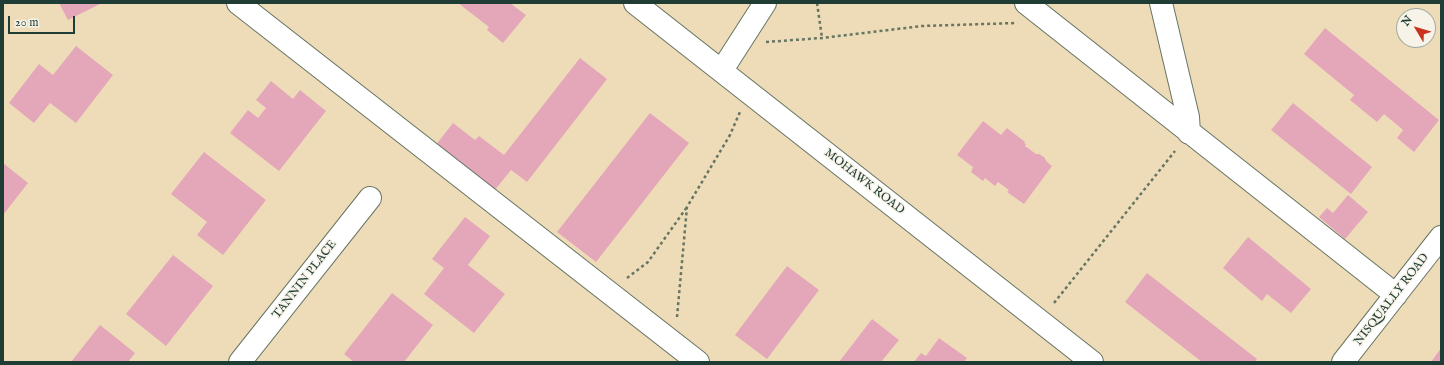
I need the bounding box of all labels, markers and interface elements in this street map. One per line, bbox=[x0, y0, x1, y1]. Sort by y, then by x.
scale bar bbox=[10, 8, 77, 34]
north arrow bbox=[1396, 8, 1436, 48]
text: N bbox=[1399, 13, 1416, 29]
text: 20 m bbox=[15, 15, 38, 30]
street label: MOHAWK ROAD bbox=[821, 146, 907, 218]
street label: TANNIN PLACE bbox=[270, 238, 340, 322]
street label: NISQUALLY ROAD bbox=[1352, 251, 1432, 349]

